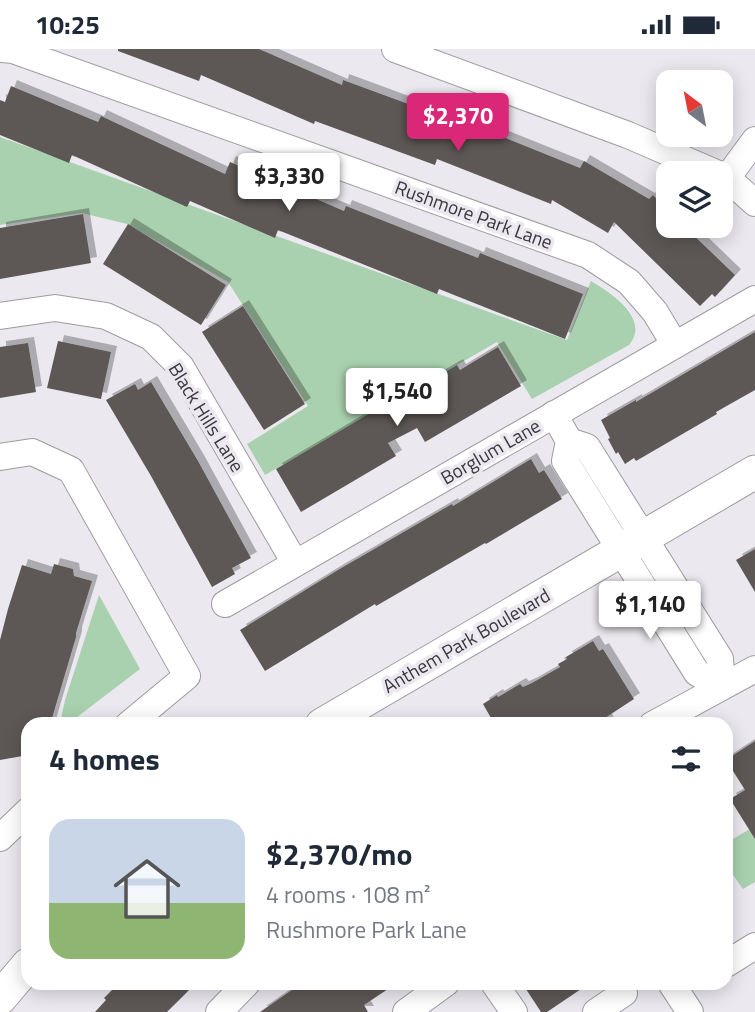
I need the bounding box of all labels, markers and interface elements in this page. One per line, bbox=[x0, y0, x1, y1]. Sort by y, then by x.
text: 10:25 bbox=[35, 5, 100, 44]
north arrow bbox=[656, 70, 733, 147]
map controls bbox=[656, 70, 733, 238]
pin: $2,370 bbox=[401, 93, 515, 153]
text: $2,370 bbox=[423, 98, 493, 133]
pin: $3,330 bbox=[232, 153, 346, 213]
text: $3,330 bbox=[254, 158, 324, 193]
button: layers bbox=[656, 161, 733, 238]
street label: Rushmore Park Lane bbox=[391, 172, 557, 256]
street label: Black Hills Lane bbox=[162, 357, 252, 477]
pin: $1,540 bbox=[340, 369, 454, 428]
text: $1,540 bbox=[362, 373, 432, 408]
street label: Borglum Lane bbox=[435, 411, 545, 491]
street label: Anthem Park Boulevard bbox=[377, 580, 555, 700]
pin: $1,140 bbox=[593, 581, 707, 641]
text: $1,140 bbox=[615, 586, 685, 621]
text: 4 homes bbox=[49, 736, 160, 782]
icon: filters bbox=[667, 740, 705, 778]
text: $2,370/mo bbox=[266, 831, 412, 877]
icon: home bbox=[105, 847, 189, 931]
text: 4 rooms · 108 m² bbox=[266, 877, 430, 912]
text: Rushmore Park Lane bbox=[266, 912, 467, 947]

